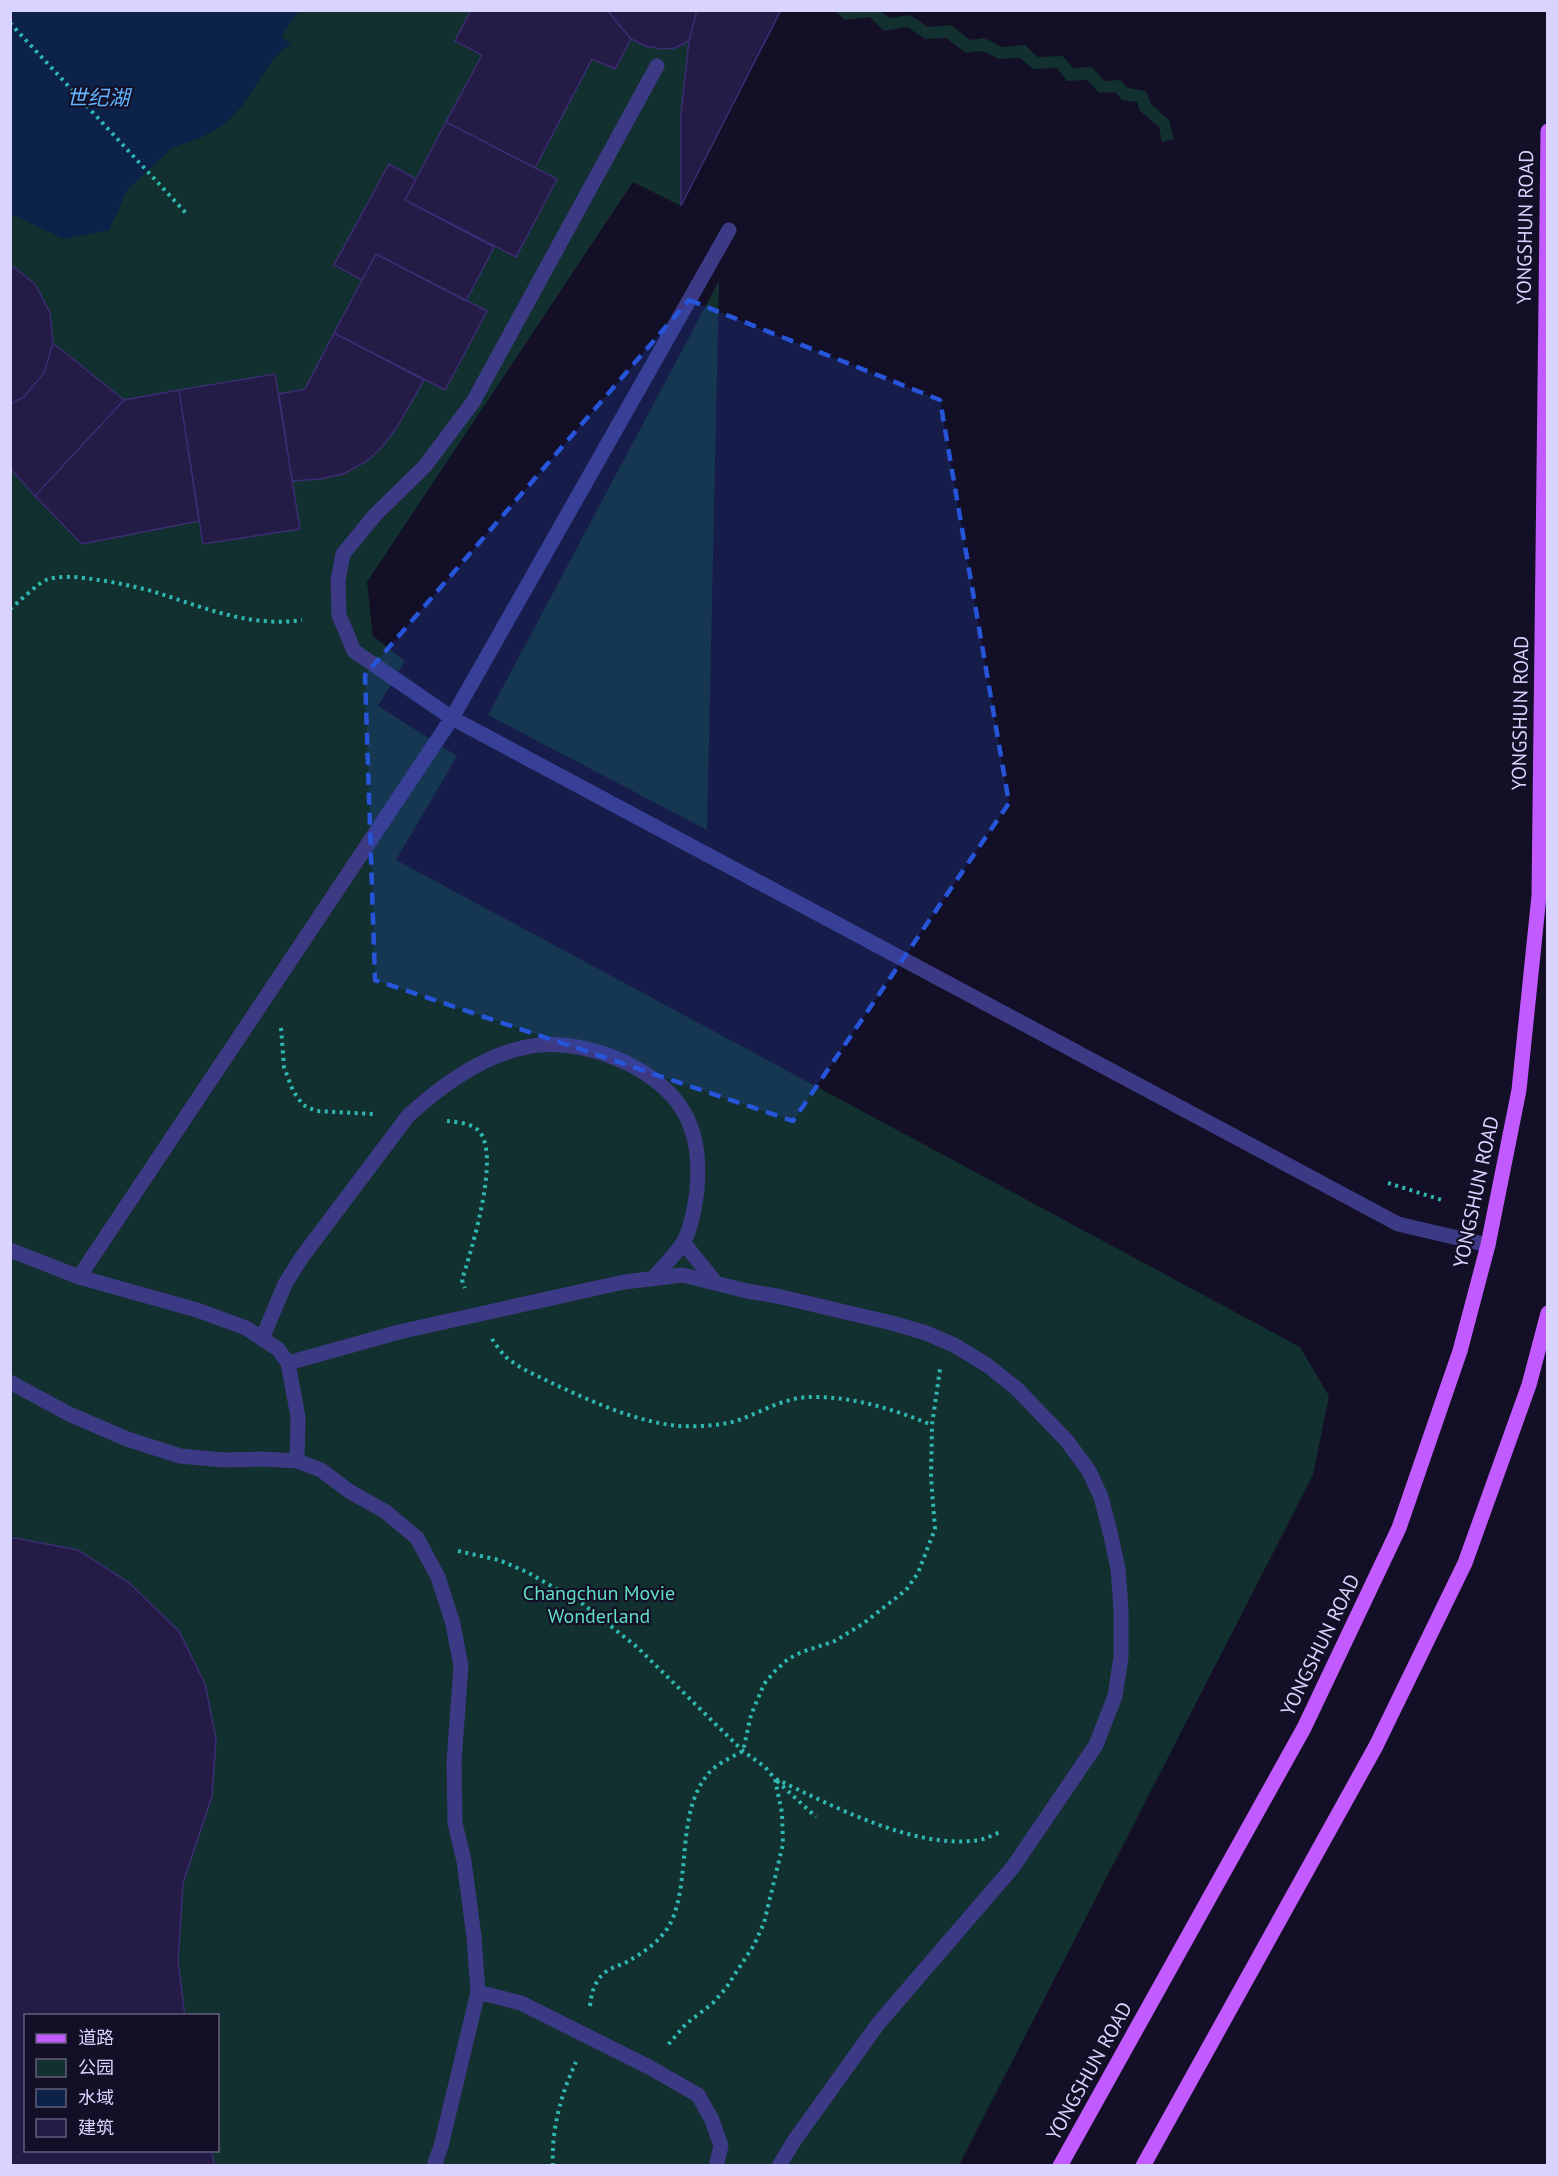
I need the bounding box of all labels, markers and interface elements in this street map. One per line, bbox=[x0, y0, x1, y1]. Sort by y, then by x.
water label: 世纪湖 bbox=[67, 84, 132, 111]
street label: YONGSHUN ROAD bbox=[1511, 149, 1539, 305]
street label: YONGSHUN ROAD bbox=[1506, 635, 1534, 791]
street label: YONGSHUN ROAD bbox=[1447, 1114, 1505, 1270]
street label: YONGSHUN ROAD bbox=[1274, 1570, 1366, 1720]
park label: Changchun Movie Wonderland bbox=[523, 1580, 675, 1629]
street label: YONGSHUN ROAD bbox=[1040, 1997, 1138, 2145]
legend bbox=[24, 2014, 219, 2152]
text: 道路 bbox=[78, 2026, 114, 2049]
text: 公园 bbox=[78, 2056, 114, 2079]
text: 水域 bbox=[78, 2086, 114, 2109]
text: 建筑 bbox=[78, 2116, 114, 2139]

